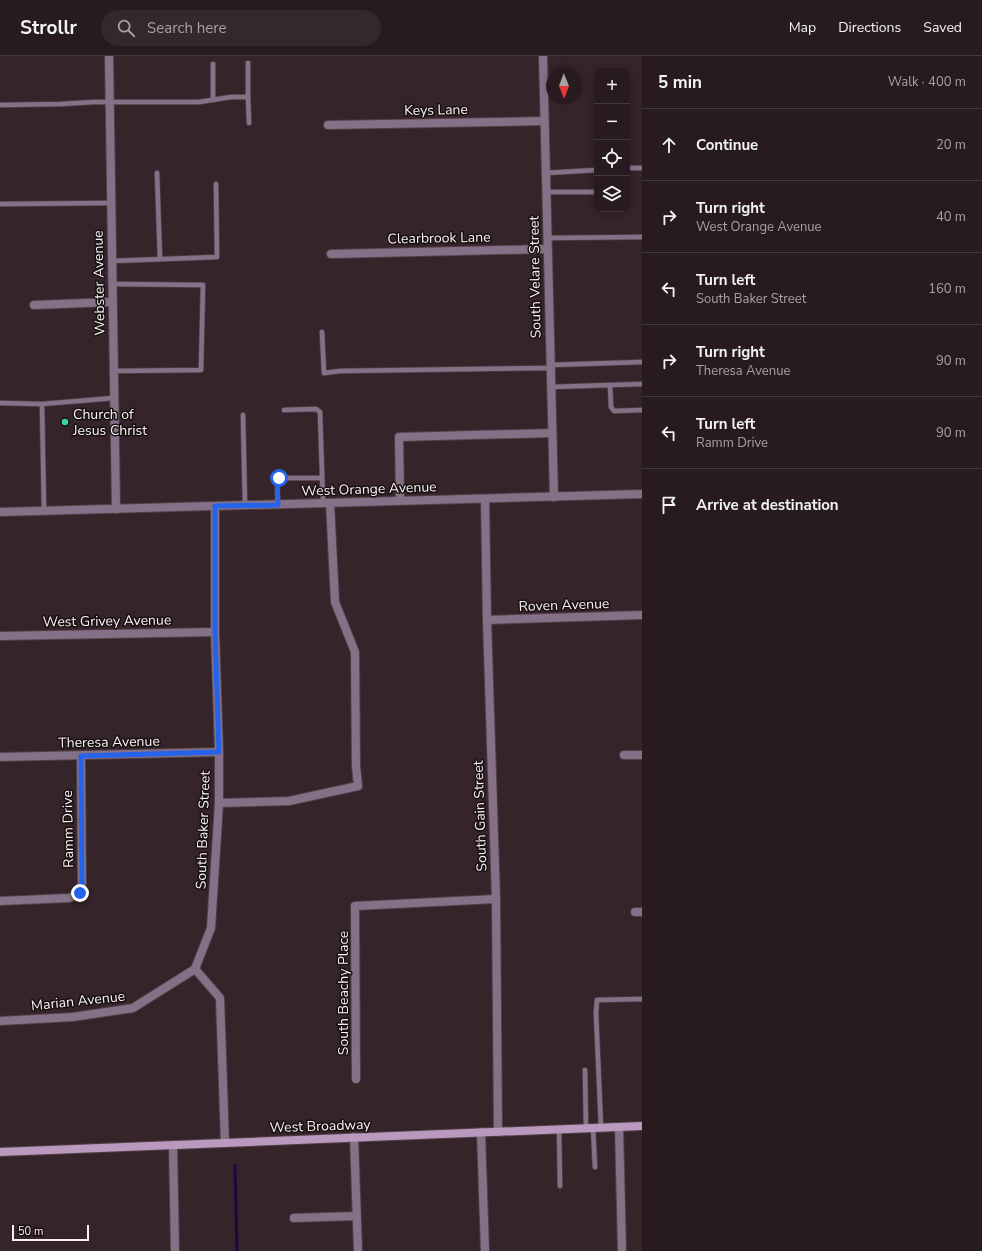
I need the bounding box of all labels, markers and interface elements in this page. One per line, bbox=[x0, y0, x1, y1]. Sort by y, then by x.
search box bbox=[101, 10, 381, 46]
text: Strollr bbox=[20, 15, 77, 41]
icon: search bbox=[115, 17, 137, 39]
text: Search here bbox=[147, 18, 227, 38]
text: Map bbox=[789, 18, 816, 37]
text: Directions bbox=[838, 18, 901, 37]
text: Saved bbox=[923, 18, 962, 37]
north arrow bbox=[546, 68, 582, 104]
map controls bbox=[594, 68, 630, 212]
button: + bbox=[594, 68, 630, 104]
text: 5 min bbox=[658, 71, 702, 94]
text: Walk · 400 m bbox=[888, 73, 966, 91]
street label: Keys Lane bbox=[404, 100, 468, 120]
button: − bbox=[594, 104, 630, 140]
icon: ahead bbox=[658, 134, 680, 156]
text: Continue bbox=[696, 135, 758, 155]
text: 20 m bbox=[936, 136, 966, 154]
button: locate bbox=[594, 140, 630, 176]
button: layers bbox=[594, 176, 630, 212]
text: Turn right bbox=[696, 198, 765, 218]
icon: right bbox=[658, 206, 680, 228]
text: 40 m bbox=[936, 208, 966, 226]
street label: South Velare Street bbox=[524, 215, 546, 339]
text: West Orange Avenue bbox=[696, 218, 822, 236]
street label: Clearbrook Lane bbox=[387, 228, 491, 248]
street label: Webster Avenue bbox=[89, 230, 109, 336]
text: Turn left bbox=[696, 270, 755, 290]
icon: left bbox=[658, 278, 680, 300]
text: 160 m bbox=[928, 280, 966, 298]
text: South Baker Street bbox=[696, 290, 806, 308]
text: Turn right bbox=[696, 342, 765, 362]
icon: right bbox=[658, 350, 680, 372]
text: 90 m bbox=[936, 352, 966, 370]
text: Theresa Avenue bbox=[696, 362, 790, 380]
place label: Church of Jesus Christ bbox=[72, 405, 147, 440]
text: Turn left bbox=[696, 414, 755, 434]
marker: Church of Jesus Christ bbox=[60, 417, 70, 427]
icon: left bbox=[658, 422, 680, 444]
text: 90 m bbox=[936, 424, 966, 442]
text: Ramm Drive bbox=[696, 434, 768, 452]
route start bbox=[270, 469, 288, 487]
street label: West Orange Avenue bbox=[301, 477, 437, 501]
icon: arrive bbox=[658, 494, 680, 516]
text: Arrive at destination bbox=[696, 495, 839, 515]
street label: Roven Avenue bbox=[518, 594, 610, 616]
street label: West Grivey Avenue bbox=[43, 610, 171, 632]
street label: Theresa Avenue bbox=[58, 732, 160, 752]
street label: South Gain Street bbox=[469, 760, 491, 872]
street label: South Baker Street bbox=[191, 770, 215, 890]
street label: Ramm Drive bbox=[58, 790, 78, 868]
route end bbox=[71, 884, 89, 902]
street label: South Beachy Place bbox=[334, 931, 353, 1055]
street label: Marian Avenue bbox=[30, 987, 126, 1015]
street label: West Broadway bbox=[269, 1115, 372, 1137]
scale bar bbox=[12, 1223, 89, 1242]
text: 50 m bbox=[18, 1224, 43, 1239]

